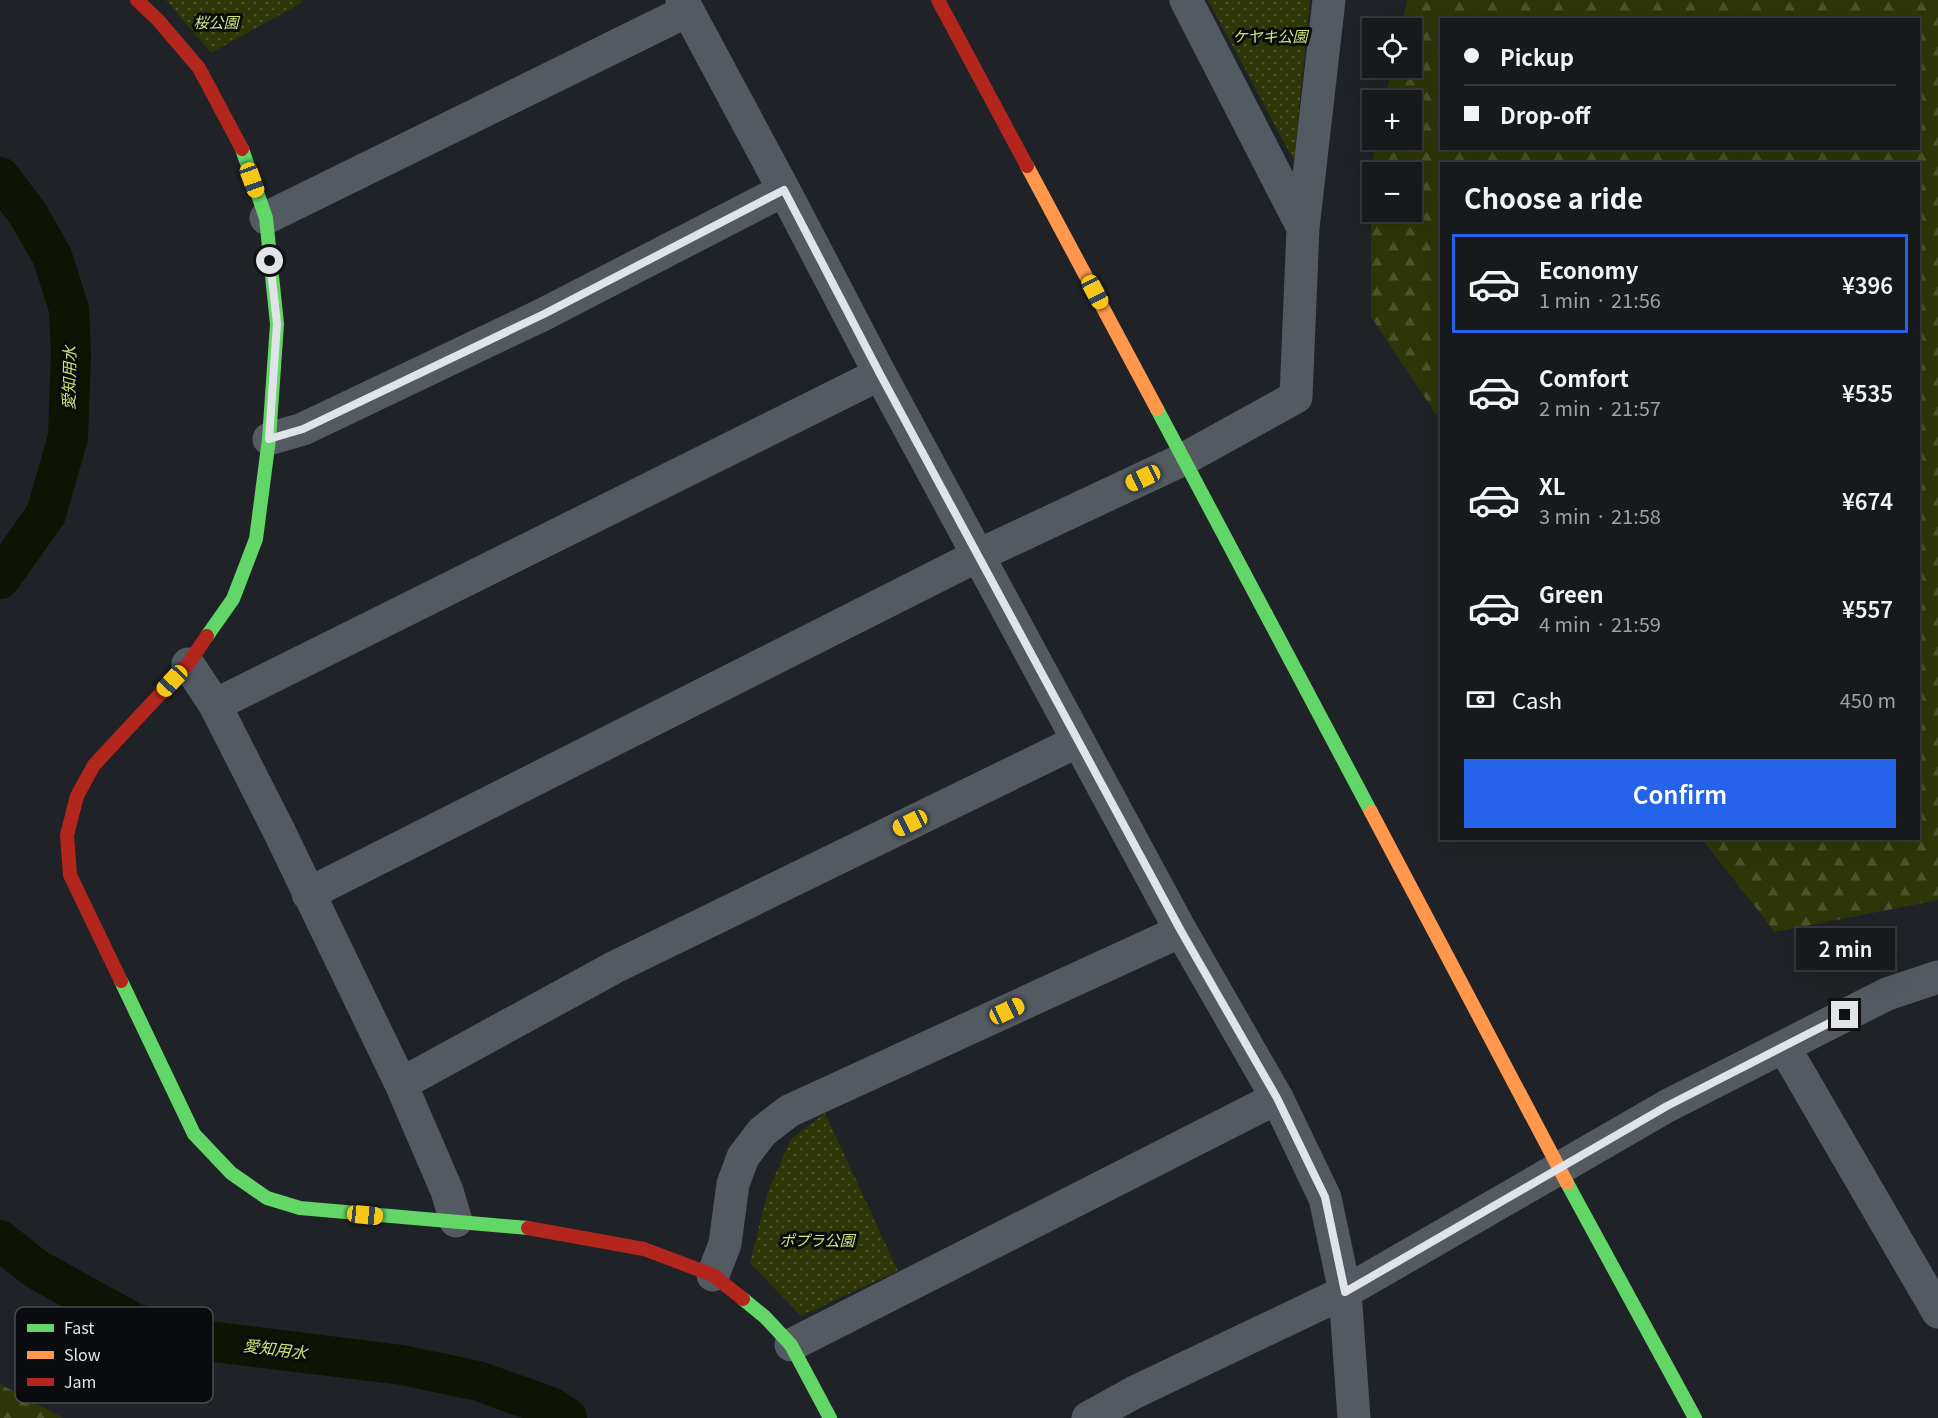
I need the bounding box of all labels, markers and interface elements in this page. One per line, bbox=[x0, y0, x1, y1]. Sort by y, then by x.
park label: 桜公園 bbox=[193, 11, 240, 32]
map controls bbox=[1362, 18, 1422, 222]
button: locate bbox=[1362, 18, 1422, 78]
park label: ケヤキ公園 bbox=[1232, 25, 1309, 46]
text: Pickup bbox=[1500, 40, 1574, 72]
button: + bbox=[1362, 90, 1422, 150]
text: Drop-off bbox=[1500, 98, 1590, 130]
car bbox=[237, 160, 267, 200]
button: − bbox=[1362, 162, 1422, 222]
text: Choose a ride bbox=[1464, 178, 1643, 217]
route start bbox=[256, 247, 283, 274]
text: Economy bbox=[1539, 253, 1638, 285]
icon: car bbox=[1467, 257, 1521, 311]
text: ¥396 bbox=[1842, 268, 1893, 300]
car bbox=[1079, 272, 1111, 312]
text: 1 min · 21:56 bbox=[1539, 285, 1661, 314]
water label: 愛知用水 bbox=[55, 344, 81, 410]
text: Comfort bbox=[1539, 361, 1629, 393]
icon: car bbox=[1467, 365, 1521, 419]
text: ¥535 bbox=[1842, 376, 1893, 408]
text: 2 min · 21:57 bbox=[1539, 393, 1661, 422]
car bbox=[1123, 462, 1163, 494]
text: XL bbox=[1539, 469, 1566, 501]
icon: car bbox=[1467, 473, 1521, 527]
text: ¥674 bbox=[1842, 484, 1893, 516]
text: 3 min · 21:58 bbox=[1539, 501, 1661, 530]
text: Green bbox=[1539, 577, 1604, 609]
icon: car bbox=[1467, 581, 1521, 635]
text: ¥557 bbox=[1842, 592, 1893, 624]
text: 4 min · 21:59 bbox=[1539, 609, 1661, 638]
car bbox=[153, 662, 191, 700]
icon: cash bbox=[1464, 683, 1497, 716]
text: Cash bbox=[1512, 683, 1562, 715]
text: 450 m bbox=[1840, 685, 1896, 714]
button: Confirm bbox=[1464, 759, 1896, 828]
car bbox=[890, 807, 930, 839]
callout: 2 min bbox=[1796, 928, 1894, 970]
text: 2 min bbox=[1819, 934, 1872, 963]
car bbox=[987, 995, 1027, 1027]
route end bbox=[1831, 1001, 1858, 1028]
car bbox=[346, 1204, 384, 1226]
park label: ポプラ公園 bbox=[779, 1229, 856, 1250]
legend bbox=[15, 1307, 213, 1403]
text: Fast bbox=[64, 1315, 94, 1339]
water label: 愛知用水 bbox=[242, 1332, 310, 1364]
text: Slow bbox=[64, 1342, 101, 1366]
text: Jam bbox=[64, 1369, 96, 1393]

